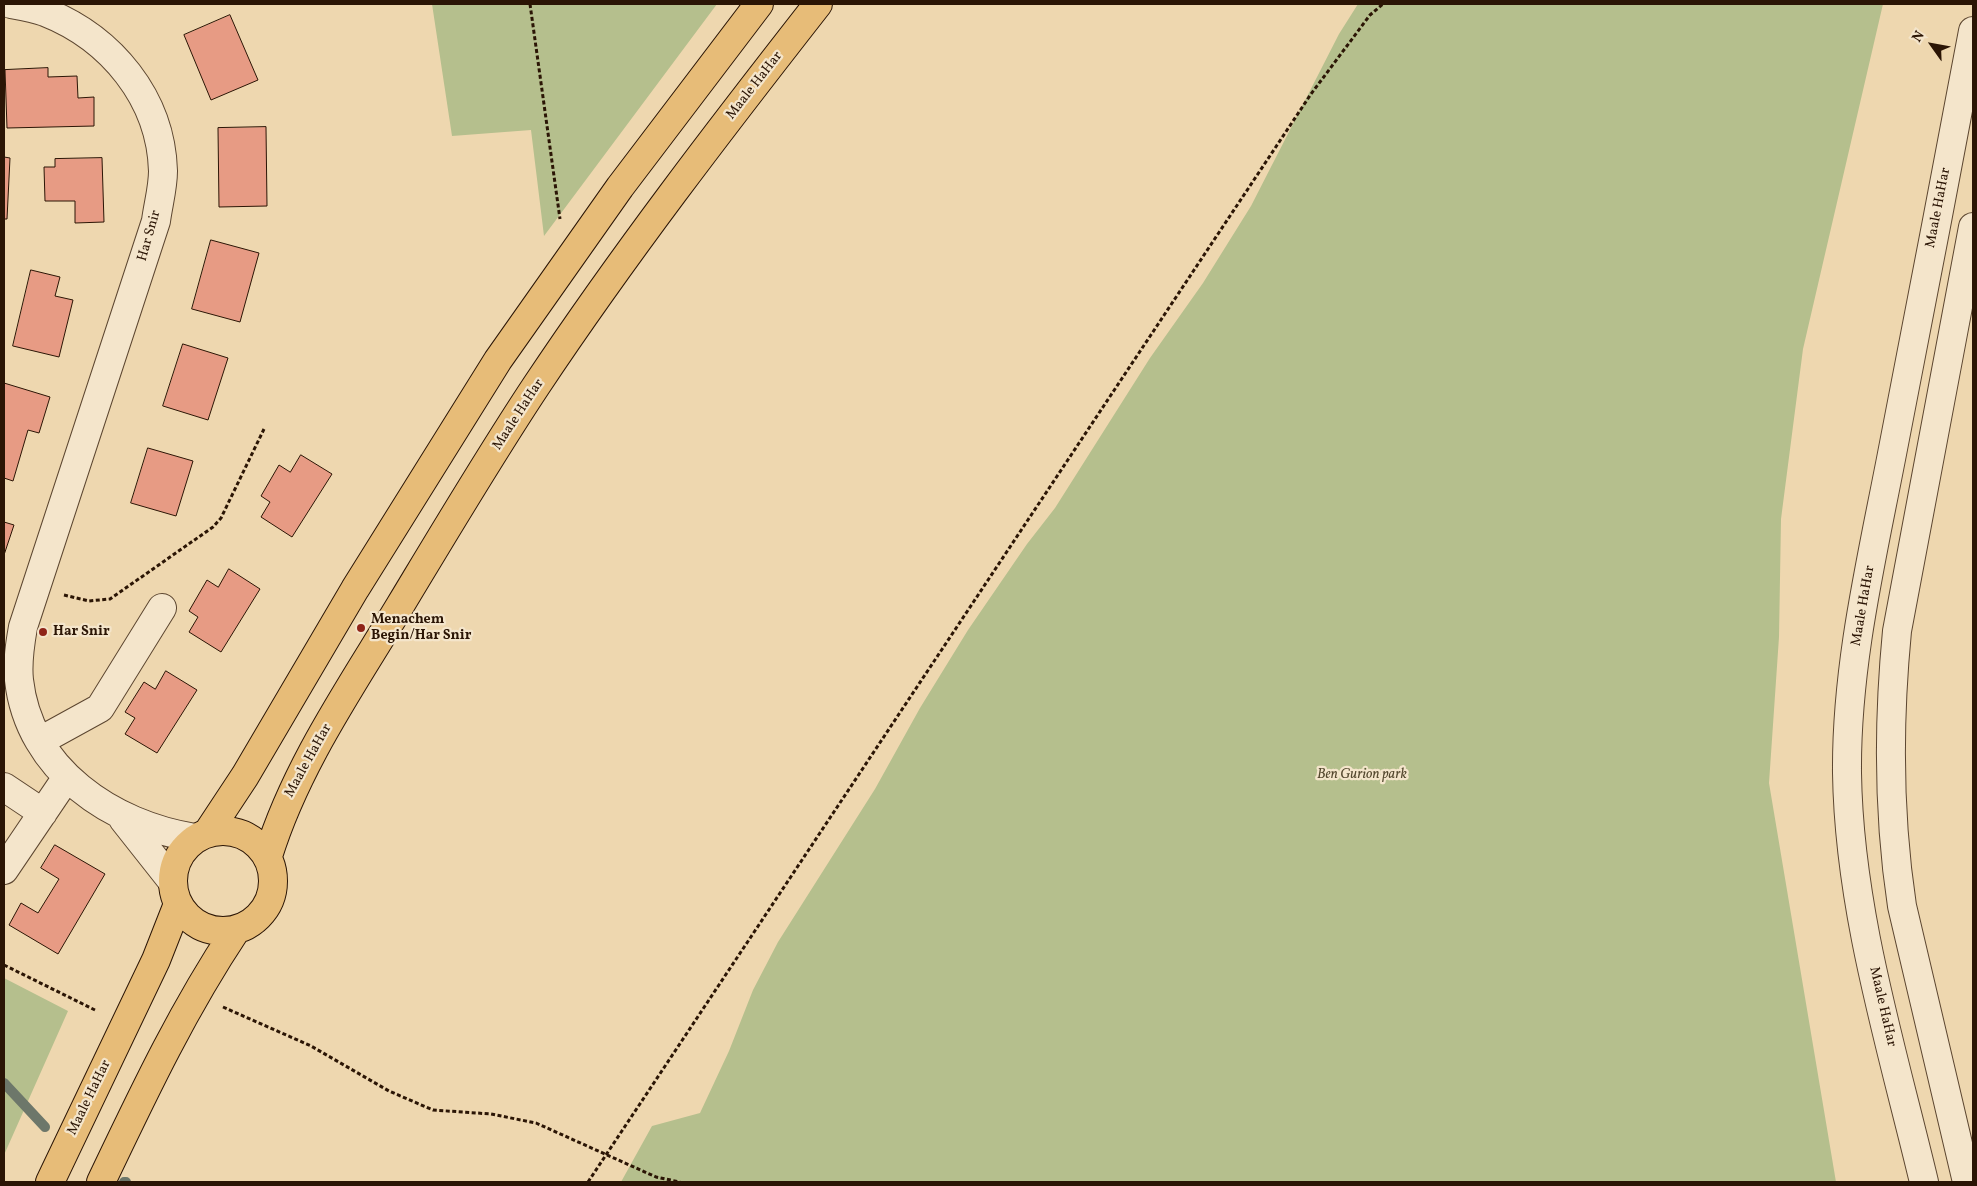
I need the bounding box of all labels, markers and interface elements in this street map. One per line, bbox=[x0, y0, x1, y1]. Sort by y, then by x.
north arrow bbox=[1907, 20, 1957, 70]
text: N bbox=[1908, 27, 1930, 46]
street label: Maale HaHar bbox=[723, 49, 787, 123]
street label: Maale HaHar bbox=[1923, 166, 1955, 250]
street label: Har Snir bbox=[135, 209, 165, 263]
street label: Maale HaHar bbox=[490, 376, 548, 454]
street label: Maale HaHar bbox=[1849, 564, 1879, 648]
place label: Menachem Begin/Har Snir bbox=[371, 612, 471, 644]
marker: Menachem Begin/Har Snir bbox=[355, 622, 367, 634]
place label: Har Snir bbox=[53, 624, 110, 640]
marker: Har Snir bbox=[37, 626, 49, 638]
street label: Maale HaHar bbox=[282, 721, 336, 801]
park label: Ben Gurion park bbox=[1317, 767, 1407, 783]
street label: Maale HaHar bbox=[1865, 965, 1899, 1049]
street label: Maale HaHar bbox=[65, 1058, 115, 1138]

